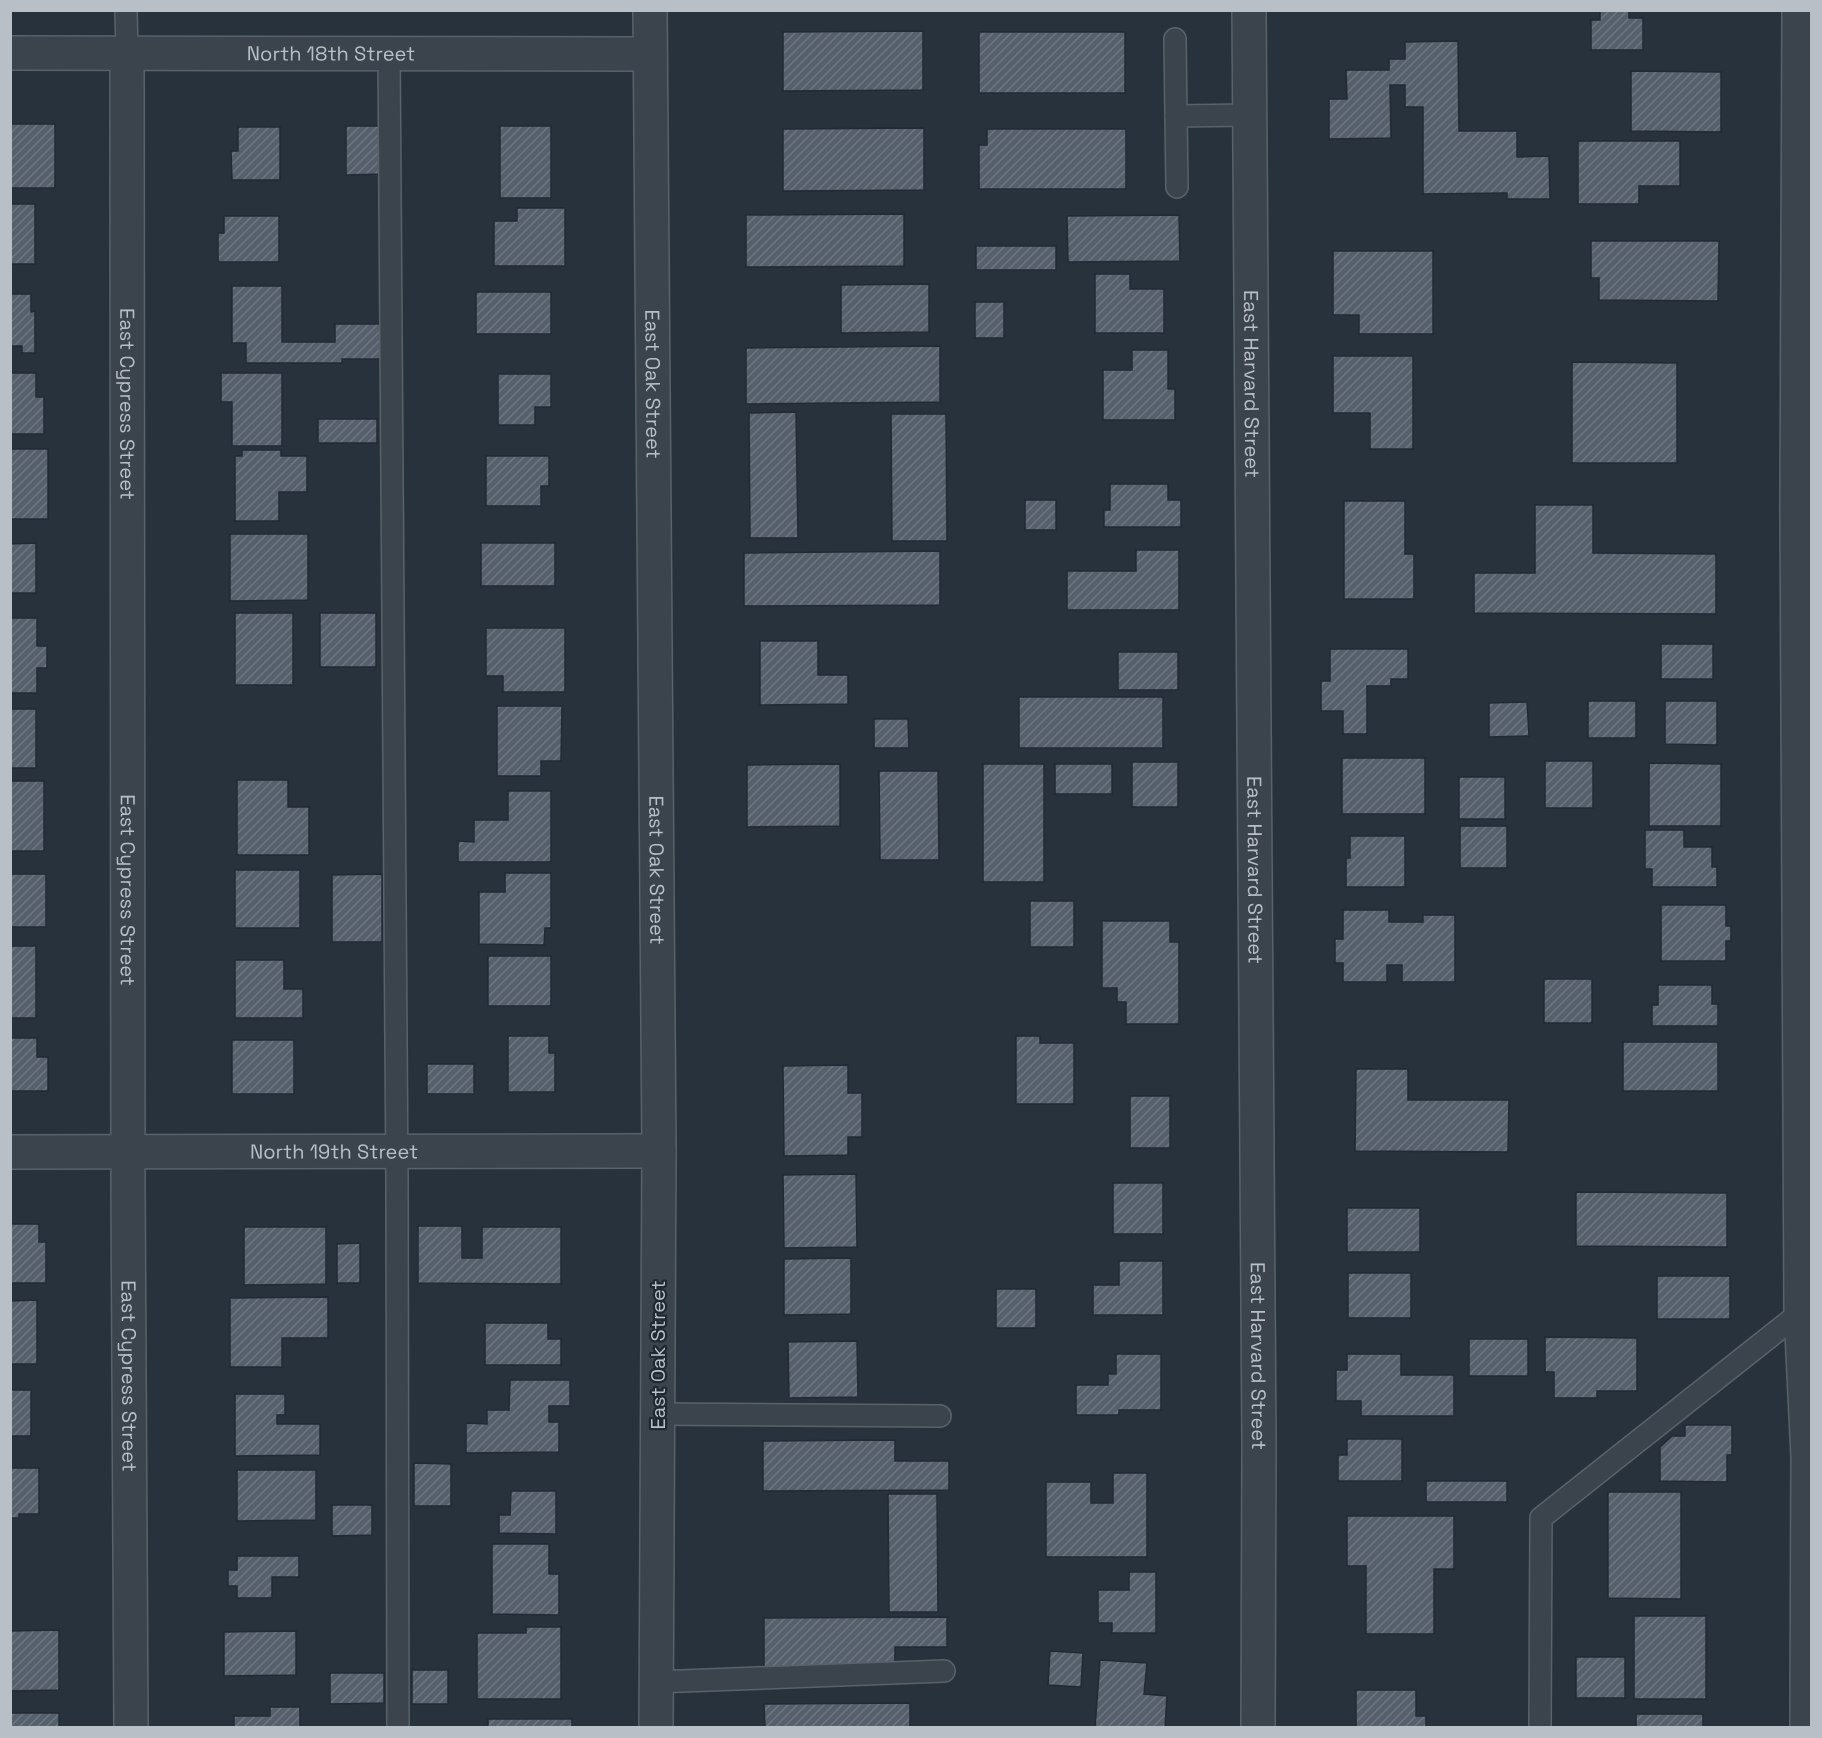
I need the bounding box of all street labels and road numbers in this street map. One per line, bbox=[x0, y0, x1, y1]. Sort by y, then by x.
street label: North 18th Street bbox=[247, 40, 415, 67]
street label: East Harvard Street bbox=[1238, 290, 1265, 478]
street label: East Cypress Street bbox=[114, 308, 140, 500]
street label: East Oak Street bbox=[639, 309, 667, 459]
street label: East Harvard Street bbox=[1241, 776, 1269, 964]
street label: East Cypress Street bbox=[115, 794, 141, 986]
street label: East Oak Street bbox=[643, 795, 670, 945]
street label: North 19th Street bbox=[250, 1138, 418, 1165]
street label: East Harvard Street bbox=[1245, 1262, 1272, 1450]
street label: East Cypress Street bbox=[116, 1280, 143, 1472]
street label: East Oak Street bbox=[645, 1280, 671, 1430]

